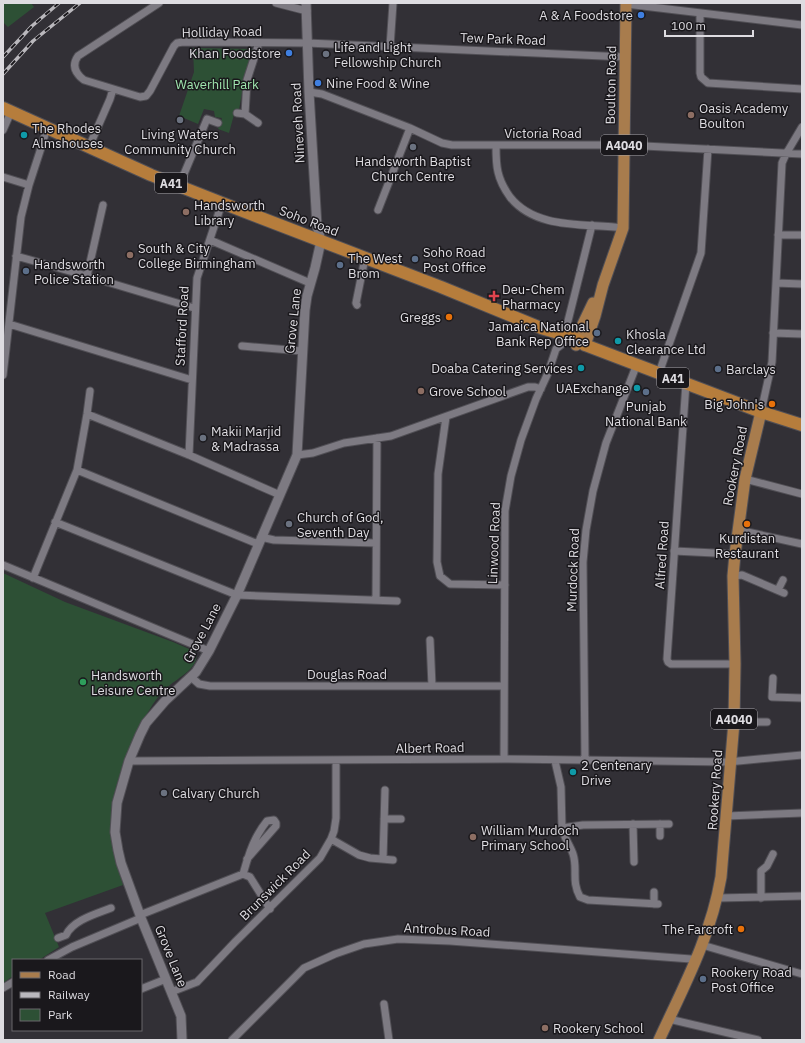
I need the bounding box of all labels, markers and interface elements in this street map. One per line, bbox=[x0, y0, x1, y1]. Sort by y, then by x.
place label: A & A Foodstore bbox=[539, 7, 633, 24]
marker: A & A Foodstore bbox=[636, 10, 646, 20]
scale bar bbox=[665, 12, 753, 38]
text: 100 m bbox=[671, 18, 706, 33]
street label: Holliday Road bbox=[182, 23, 262, 41]
street label: Tew Park Road bbox=[460, 29, 546, 49]
place label: Life and Light Fellowship Church bbox=[334, 39, 441, 71]
place label: Khan Foodstore bbox=[189, 45, 281, 62]
street label: Boulton Road bbox=[602, 45, 620, 125]
marker: Khan Foodstore bbox=[284, 48, 294, 58]
marker: Life and Light Fellowship Church bbox=[321, 49, 331, 59]
place label: Nine Food & Wine bbox=[326, 75, 430, 92]
park label: Waverhill Park bbox=[175, 76, 259, 93]
marker: Nine Food & Wine bbox=[313, 78, 323, 88]
street label: Nineveh Road bbox=[287, 82, 309, 164]
place label: Oasis Academy Boulton bbox=[699, 100, 789, 132]
marker: Oasis Academy Boulton bbox=[686, 110, 696, 120]
marker: Living Waters Community Church bbox=[175, 115, 185, 125]
place label: The Rhodes Almshouses bbox=[32, 120, 103, 152]
street label: Victoria Road bbox=[504, 125, 582, 142]
place label: Living Waters Community Church bbox=[124, 126, 236, 158]
marker: The Rhodes Almshouses bbox=[19, 130, 29, 140]
road number: A4040 bbox=[601, 135, 647, 155]
marker: Handsworth Baptist Church Centre bbox=[408, 142, 418, 152]
place label: Handsworth Baptist Church Centre bbox=[355, 153, 471, 185]
road number: A41 bbox=[155, 173, 187, 193]
place label: Handsworth Library bbox=[194, 197, 265, 229]
street label: Soho Road bbox=[277, 202, 341, 240]
marker: Handsworth Library bbox=[181, 207, 191, 217]
place label: South & City College Birmingham bbox=[138, 240, 256, 272]
place label: Soho Road Post Office bbox=[423, 244, 486, 276]
marker: South & City College Birmingham bbox=[125, 250, 135, 260]
place label: The West Brom bbox=[348, 250, 402, 282]
marker: Soho Road Post Office bbox=[410, 254, 420, 264]
place label: Handsworth Police Station bbox=[34, 256, 114, 288]
marker: The West Brom bbox=[335, 260, 345, 270]
marker: Handsworth Police Station bbox=[21, 266, 31, 276]
place label: Deu-Chem Pharmacy bbox=[502, 281, 565, 313]
street label: Stafford Road bbox=[171, 286, 193, 366]
street label: Grove Lane bbox=[281, 288, 305, 354]
marker: Deu-Chem Pharmacy bbox=[489, 291, 499, 301]
place label: Greggs bbox=[400, 309, 441, 326]
marker: Greggs bbox=[444, 312, 454, 322]
place label: Jamaica National Bank Rep Office bbox=[488, 318, 589, 350]
place label: Khosla Clearance Ltd bbox=[626, 326, 706, 358]
marker: Jamaica National Bank Rep Office bbox=[592, 328, 602, 338]
marker: Khosla Clearance Ltd bbox=[613, 336, 623, 346]
place label: Doaba Catering Services bbox=[431, 360, 573, 377]
place label: Barclays bbox=[726, 361, 776, 378]
marker: Doaba Catering Services bbox=[576, 363, 586, 373]
marker: Barclays bbox=[713, 364, 723, 374]
road number: A41 bbox=[657, 368, 689, 388]
place label: UAExchange bbox=[556, 380, 629, 397]
place label: Grove School bbox=[429, 383, 506, 400]
marker: UAExchange bbox=[632, 383, 642, 393]
marker: Grove School bbox=[416, 386, 426, 396]
marker: Punjab National Bank bbox=[641, 387, 651, 397]
place label: Big John's bbox=[704, 396, 764, 413]
place label: Punjab National Bank bbox=[605, 398, 687, 430]
marker: Big John's bbox=[767, 399, 777, 409]
place label: Makii Marjid & Madrassa bbox=[211, 423, 281, 455]
street label: Rookery Road bbox=[719, 425, 751, 507]
marker: Makii Marjid & Madrassa bbox=[198, 433, 208, 443]
street label: Linwood Road bbox=[484, 502, 504, 584]
place label: Church of God, Seventh Day bbox=[297, 509, 383, 541]
marker: Church of God, Seventh Day bbox=[284, 519, 294, 529]
marker: Kurdistan Restaurant bbox=[742, 519, 752, 529]
street label: Alfred Road bbox=[651, 520, 673, 590]
street label: Murdock Road bbox=[563, 528, 583, 612]
place label: Kurdistan Restaurant bbox=[715, 530, 779, 562]
street label: Grove Lane bbox=[179, 600, 225, 666]
street label: Douglas Road bbox=[307, 666, 387, 683]
place label: Handsworth Leisure Centre bbox=[91, 667, 175, 699]
marker: Handsworth Leisure Centre bbox=[78, 677, 88, 687]
road number: A4040 bbox=[711, 709, 757, 729]
street label: Albert Road bbox=[395, 739, 465, 757]
street label: Rookery Road bbox=[704, 749, 726, 831]
place label: 2 Centenary Drive bbox=[581, 757, 652, 789]
marker: 2 Centenary Drive bbox=[568, 767, 578, 777]
place label: Calvary Church bbox=[172, 785, 260, 802]
marker: Calvary Church bbox=[159, 788, 169, 798]
place label: William Murdoch Primary School bbox=[481, 822, 579, 854]
marker: William Murdoch Primary School bbox=[468, 832, 478, 842]
street label: Brunswick Road bbox=[236, 846, 314, 924]
street label: Antrobus Road bbox=[403, 919, 491, 941]
place label: The Farcroft bbox=[662, 921, 733, 938]
street label: Grove Lane bbox=[151, 923, 191, 989]
marker: The Farcroft bbox=[736, 924, 746, 934]
legend bbox=[12, 959, 142, 1031]
place label: Rookery Road Post Office bbox=[711, 964, 792, 996]
text: Road bbox=[48, 967, 76, 982]
marker: Rookery Road Post Office bbox=[698, 974, 708, 984]
text: Railway bbox=[48, 987, 90, 1002]
text: Park bbox=[48, 1007, 73, 1022]
place label: Rookery School bbox=[553, 1020, 644, 1037]
marker: Rookery School bbox=[540, 1023, 550, 1033]

